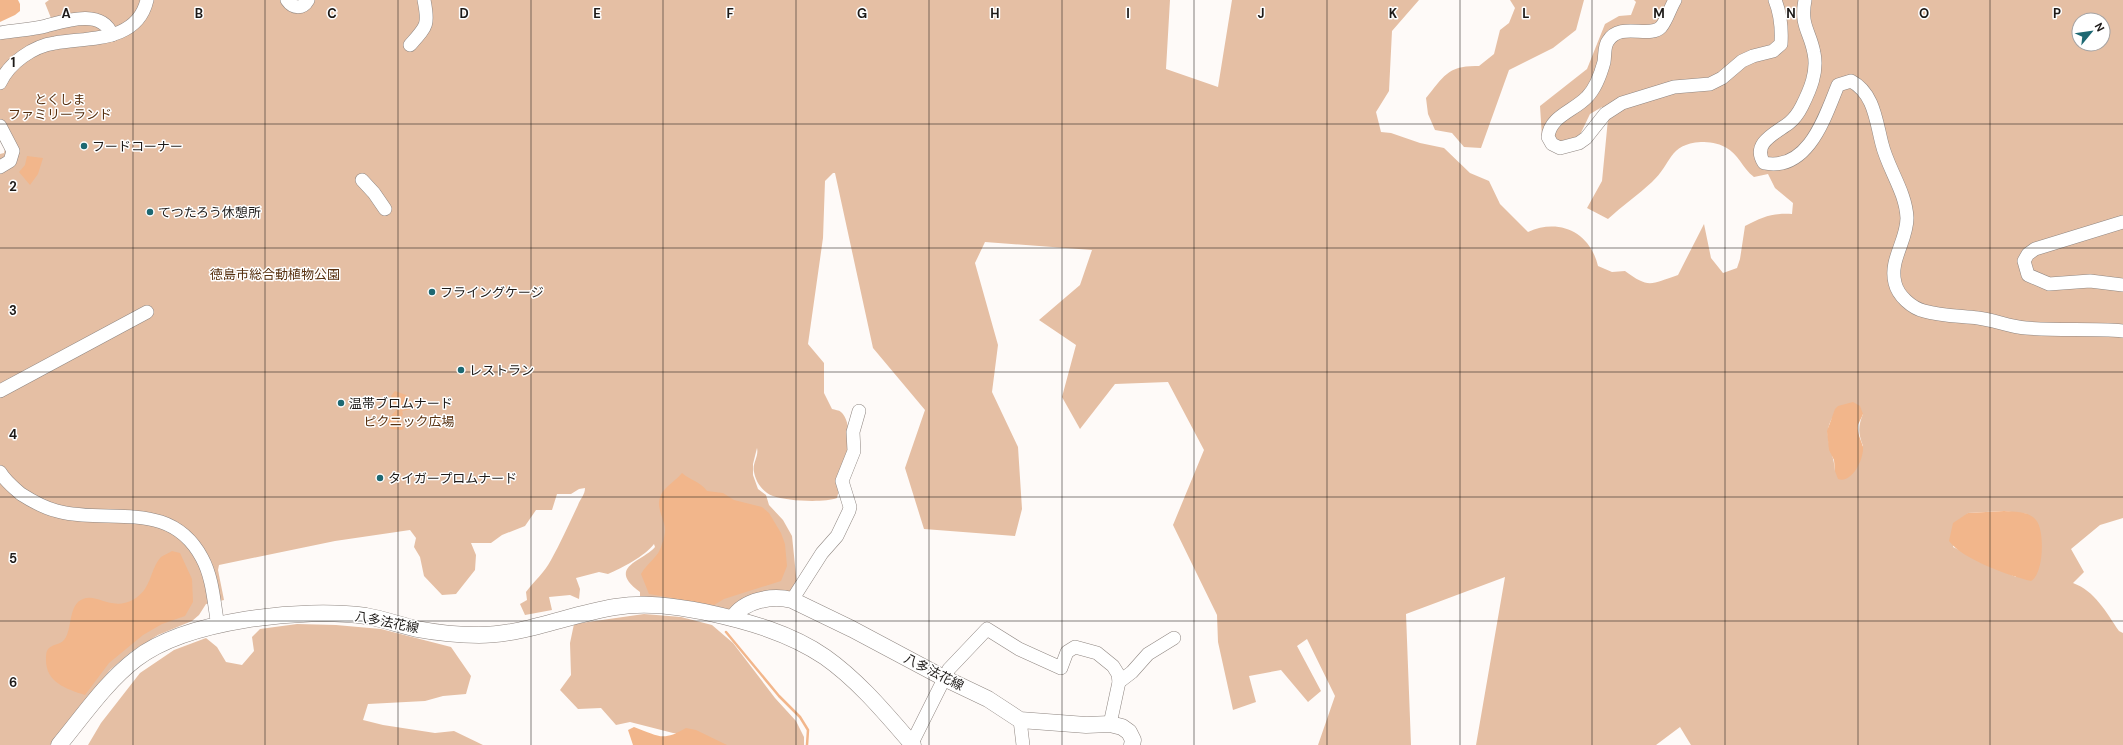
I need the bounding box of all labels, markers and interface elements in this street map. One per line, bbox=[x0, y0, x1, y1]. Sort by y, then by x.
text: A bbox=[61, 5, 71, 22]
text: B bbox=[195, 5, 203, 22]
text: C bbox=[327, 5, 337, 22]
text: D bbox=[459, 5, 469, 22]
text: E bbox=[593, 5, 601, 22]
text: F bbox=[726, 5, 734, 22]
text: G bbox=[857, 5, 867, 22]
text: H bbox=[990, 5, 1000, 22]
text: I bbox=[1126, 5, 1130, 22]
text: J bbox=[1257, 5, 1265, 22]
text: K bbox=[1389, 5, 1398, 22]
text: L bbox=[1522, 5, 1530, 22]
text: M bbox=[1653, 5, 1665, 22]
text: N bbox=[1786, 5, 1796, 22]
text: O bbox=[1919, 5, 1929, 22]
text: P bbox=[2053, 5, 2061, 22]
north arrow bbox=[2071, 12, 2111, 52]
text: N bbox=[2092, 20, 2108, 34]
text: 1 bbox=[11, 54, 15, 71]
park label: とくしま ファミリーランド bbox=[8, 91, 112, 123]
place label: フードコーナー bbox=[92, 138, 183, 155]
marker: フードコーナー bbox=[79, 141, 89, 151]
text: 2 bbox=[9, 178, 17, 195]
place label: てつたろう休憩所 bbox=[158, 204, 261, 221]
marker: てつたろう休憩所 bbox=[145, 207, 155, 217]
park label: 徳島市総合動植物公園 bbox=[210, 266, 340, 283]
place label: フライングケージ bbox=[440, 284, 544, 301]
marker: フライングケージ bbox=[427, 287, 437, 297]
text: 3 bbox=[9, 302, 17, 319]
place label: レストラン bbox=[469, 362, 534, 379]
marker: レストラン bbox=[456, 365, 466, 375]
place label: 温帯ブロムナード bbox=[349, 395, 453, 412]
marker: 温帯ブロムナード bbox=[336, 398, 346, 408]
park label: ピクニック広場 bbox=[363, 413, 455, 430]
text: 4 bbox=[9, 426, 17, 443]
place label: タイガープロムナード bbox=[388, 470, 517, 487]
marker: タイガープロムナード bbox=[375, 473, 385, 483]
text: 5 bbox=[9, 550, 17, 567]
street label: 八多法花線 bbox=[353, 607, 421, 637]
street label: 八多法花線 bbox=[901, 650, 967, 694]
text: 6 bbox=[9, 674, 17, 691]

